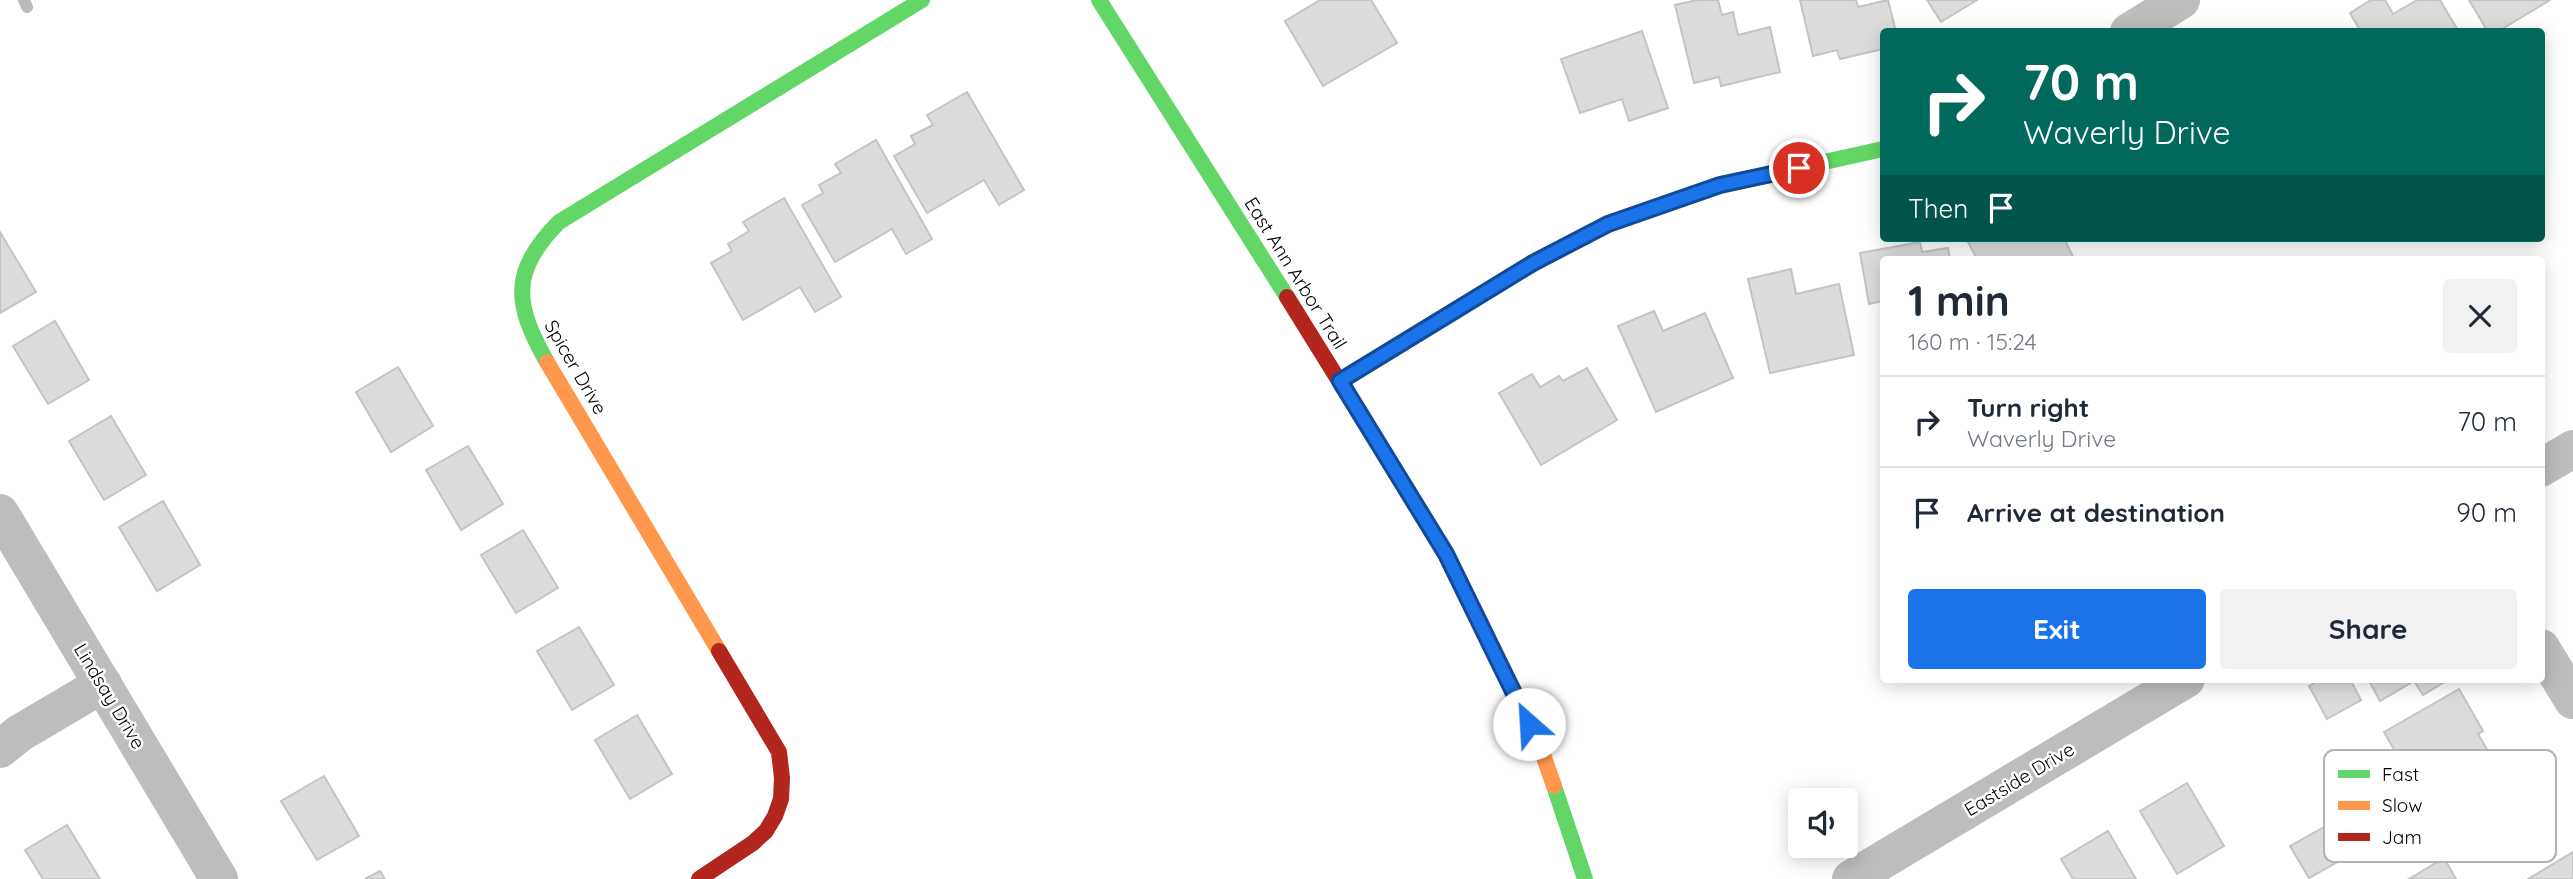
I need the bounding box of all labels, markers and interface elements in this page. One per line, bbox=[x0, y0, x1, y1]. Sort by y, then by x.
text: 70 m bbox=[2023, 51, 2139, 112]
icon: right bbox=[1908, 56, 1999, 147]
text: Waverly Drive bbox=[2023, 112, 2231, 152]
pin bbox=[1769, 138, 1829, 198]
icon: arrive bbox=[1780, 149, 1818, 187]
icon: arrive bbox=[1982, 189, 2020, 227]
text: Then bbox=[1908, 192, 1968, 225]
street label: East Ann Arbor Trail bbox=[1240, 193, 1352, 353]
text: 1 min bbox=[1908, 274, 2010, 327]
button: close bbox=[2443, 279, 2517, 353]
street label: Spicer Drive bbox=[539, 315, 613, 419]
text: 160 m · 15:24 bbox=[1908, 327, 2037, 356]
text: Turn right bbox=[1967, 391, 2089, 424]
icon: right bbox=[1908, 403, 1946, 441]
text: 70 m bbox=[2457, 405, 2517, 438]
text: Waverly Drive bbox=[1967, 424, 2116, 453]
icon: arrive bbox=[1908, 494, 1946, 532]
text: Arrive at destination bbox=[1967, 496, 2225, 529]
text: 90 m bbox=[2456, 496, 2517, 529]
button: Exit bbox=[1908, 589, 2206, 669]
button: Share bbox=[2220, 589, 2517, 669]
street label: Lindsay Drive bbox=[69, 639, 151, 753]
position arrow bbox=[1492, 687, 1566, 761]
street label: Eastside Drive bbox=[1960, 737, 2078, 821]
legend bbox=[2324, 750, 2556, 862]
text: Fast bbox=[2382, 762, 2419, 786]
map controls bbox=[1788, 788, 1858, 858]
button: sound bbox=[1788, 788, 1858, 858]
text: Slow bbox=[2382, 793, 2423, 817]
text: Jam bbox=[2382, 825, 2422, 849]

